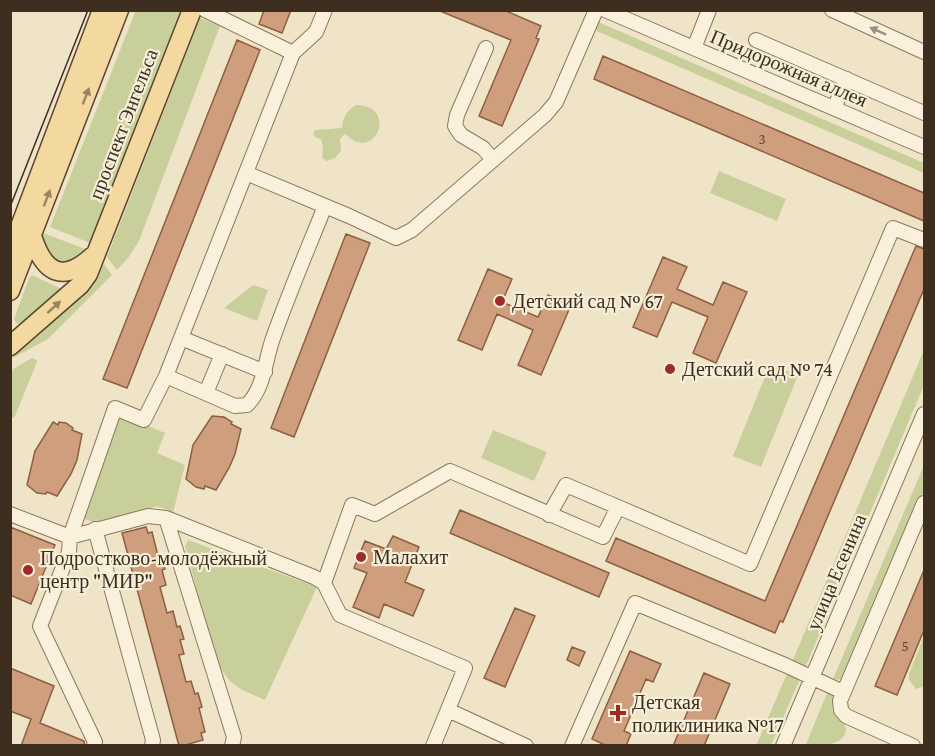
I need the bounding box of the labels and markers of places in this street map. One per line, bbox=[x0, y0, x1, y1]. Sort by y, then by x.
place label: Детский сад № 67 bbox=[512, 290, 663, 313]
marker: Детский сад № 67 bbox=[493, 294, 507, 308]
place label: Детский сад № 74 bbox=[682, 358, 833, 381]
marker: Детский сад № 74 bbox=[663, 362, 677, 376]
place label: Малахит bbox=[373, 546, 448, 568]
place label: Подростково-молодёжный центр "МИР" bbox=[40, 547, 267, 593]
marker: Малахит bbox=[354, 550, 368, 564]
marker: Подростково-молодёжный центр "МИР" bbox=[21, 563, 35, 577]
place label: Детская поликлиника №17 bbox=[632, 691, 784, 736]
marker: Детская поликлиника №17 bbox=[609, 704, 627, 722]

